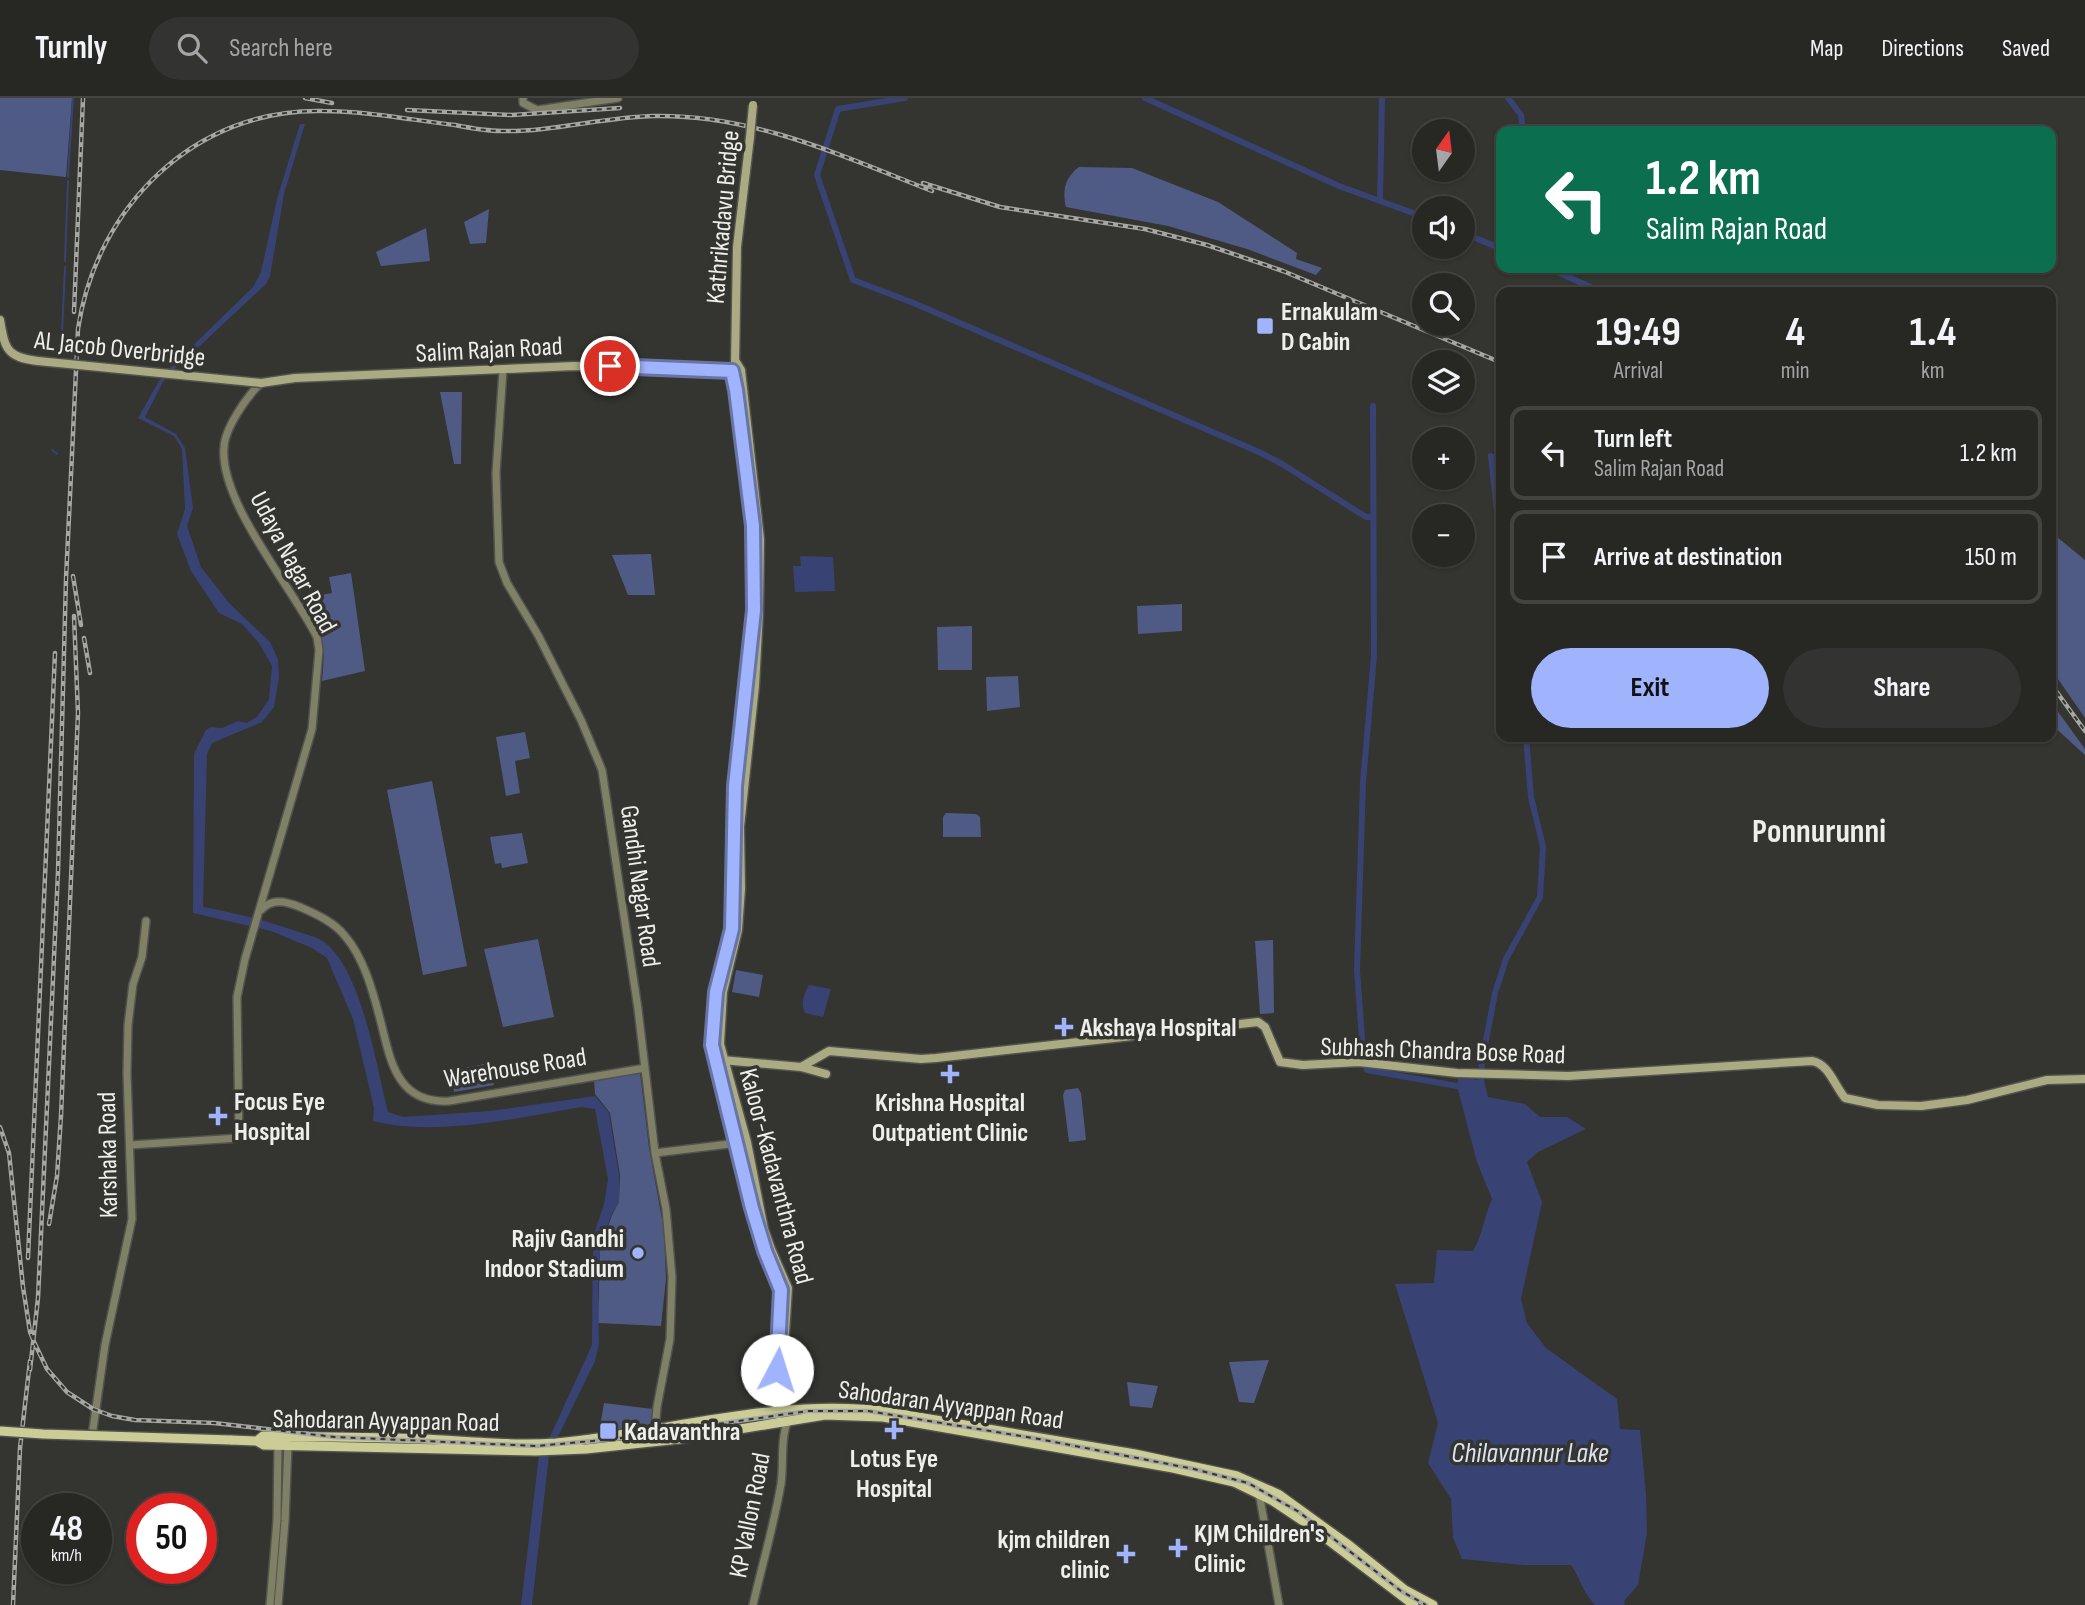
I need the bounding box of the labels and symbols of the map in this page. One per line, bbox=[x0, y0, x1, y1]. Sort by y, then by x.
north arrow bbox=[1412, 119, 1475, 182]
street label: Kathrikadavu Bridge bbox=[700, 129, 747, 305]
place label: Ernakulam D Cabin bbox=[1281, 297, 1378, 358]
marker: Ernakulam D Cabin bbox=[1255, 316, 1275, 336]
street label: AL Jacob Overbridge bbox=[32, 325, 207, 374]
street label: Salim Rajan Road bbox=[415, 331, 563, 370]
pin bbox=[580, 336, 640, 396]
street label: Udaya Nagar Road bbox=[242, 487, 343, 639]
street label: Gandhi Nagar Road bbox=[613, 803, 666, 969]
district label: Ponnurunni bbox=[1752, 812, 1886, 852]
place label: Akshaya Hospital bbox=[1079, 1013, 1237, 1044]
marker: Akshaya Hospital bbox=[1054, 1017, 1074, 1037]
street label: Subhash Chandra Bose Road bbox=[1320, 1032, 1566, 1071]
street label: Warehouse Road bbox=[442, 1042, 589, 1095]
marker: Krishna Hospital Outpatient Clinic bbox=[940, 1064, 960, 1084]
street label: Kaloor-Kadavanthra Road bbox=[732, 1065, 819, 1288]
place label: Focus Eye Hospital bbox=[234, 1087, 325, 1148]
place label: Krishna Hospital Outpatient Clinic bbox=[872, 1088, 1028, 1149]
street label: Karshaka Road bbox=[92, 1091, 125, 1219]
marker: Focus Eye Hospital bbox=[208, 1106, 228, 1126]
place label: Rajiv Gandhi Indoor Stadium bbox=[484, 1224, 624, 1285]
marker: Rajiv Gandhi Indoor Stadium bbox=[630, 1245, 646, 1261]
position arrow bbox=[740, 1333, 814, 1407]
street label: Sahodaran Ayyappan Road bbox=[836, 1374, 1065, 1437]
street label: Sahodaran Ayyappan Road bbox=[272, 1404, 500, 1439]
place label: Kadavanthra bbox=[624, 1417, 740, 1448]
marker: Lotus Eye Hospital bbox=[884, 1420, 904, 1440]
marker: Kadavanthra bbox=[598, 1421, 618, 1441]
water label: Chilavannur Lake bbox=[1451, 1437, 1609, 1470]
place label: Lotus Eye Hospital bbox=[850, 1444, 938, 1505]
street label: KP Vallon Road bbox=[723, 1450, 778, 1580]
speed limit sign: 50 bbox=[126, 1493, 217, 1584]
place label: KJM Children's Clinic bbox=[1194, 1519, 1325, 1580]
place label: kjm children clinic bbox=[998, 1525, 1110, 1586]
marker: KJM Children's Clinic bbox=[1168, 1538, 1188, 1558]
marker: kjm children clinic bbox=[1116, 1544, 1136, 1564]

